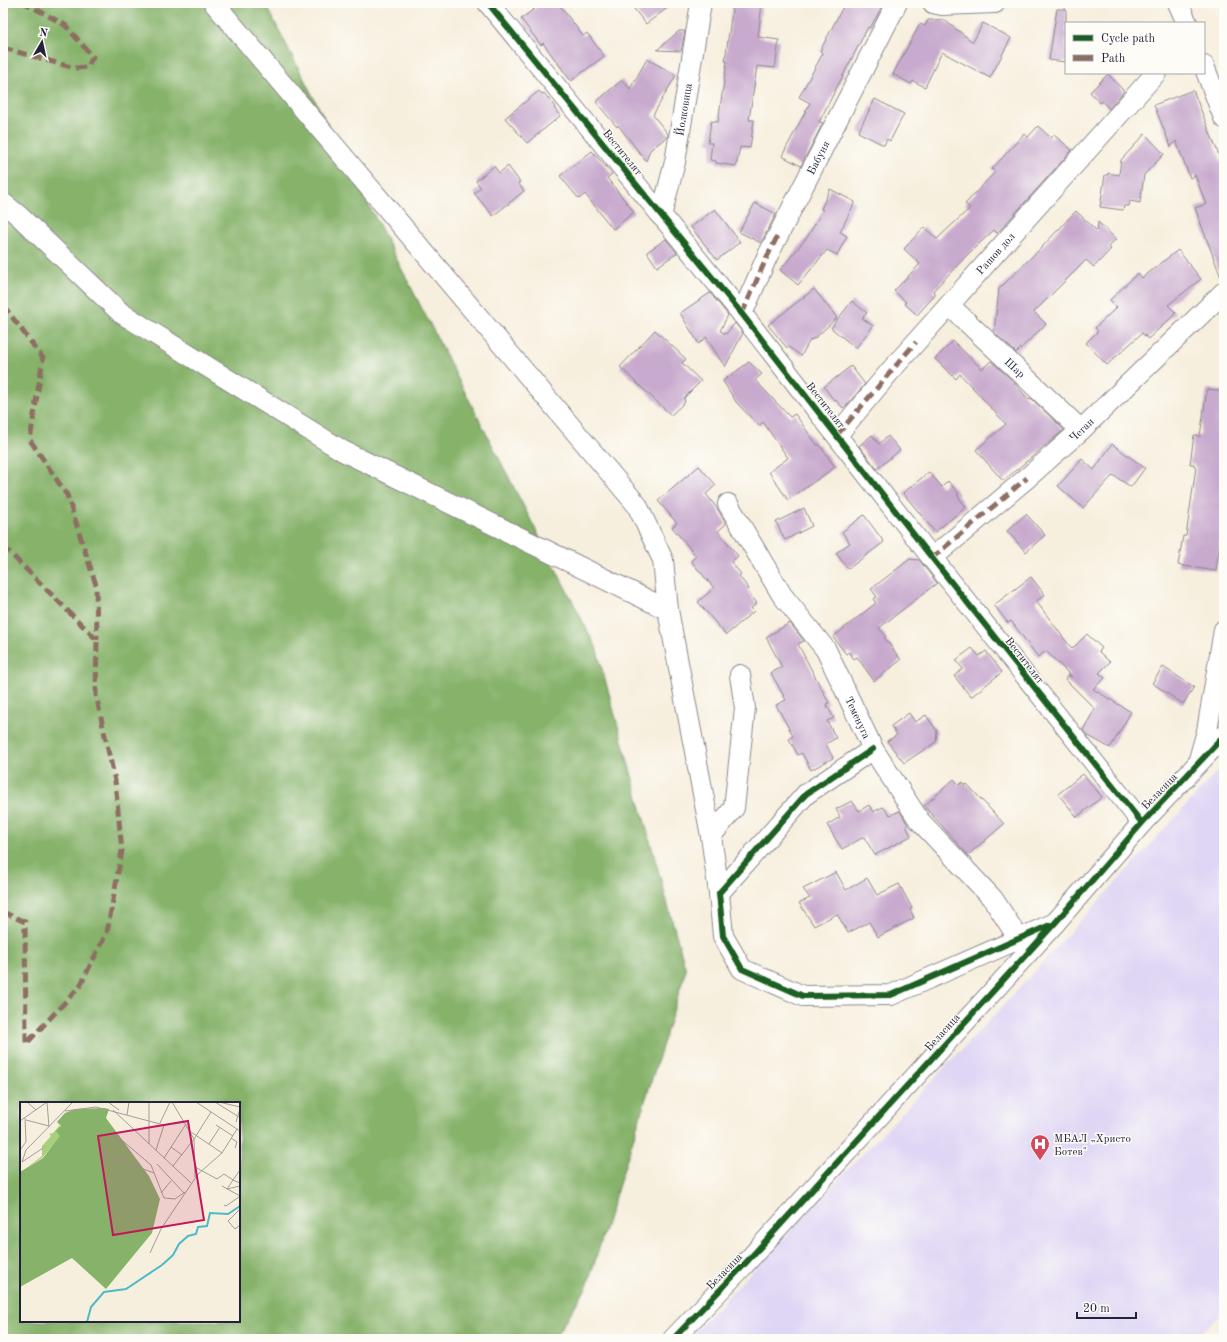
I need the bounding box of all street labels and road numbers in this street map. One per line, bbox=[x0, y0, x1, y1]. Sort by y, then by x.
street label: Йолковица bbox=[673, 82, 695, 137]
street label: Вестителят bbox=[600, 128, 643, 178]
street label: Бабуня bbox=[806, 139, 833, 177]
street label: Рашов дол bbox=[975, 231, 1018, 277]
street label: Шар bbox=[1002, 357, 1026, 381]
street label: Вестителят bbox=[803, 381, 846, 431]
street label: Чеган bbox=[1068, 417, 1097, 445]
street label: Вестителят bbox=[1002, 636, 1045, 686]
street label: Теменуга bbox=[842, 695, 872, 742]
street label: Беласица bbox=[1140, 771, 1180, 812]
street label: Беласица bbox=[924, 1012, 963, 1054]
street label: Беласица bbox=[705, 1251, 745, 1292]

